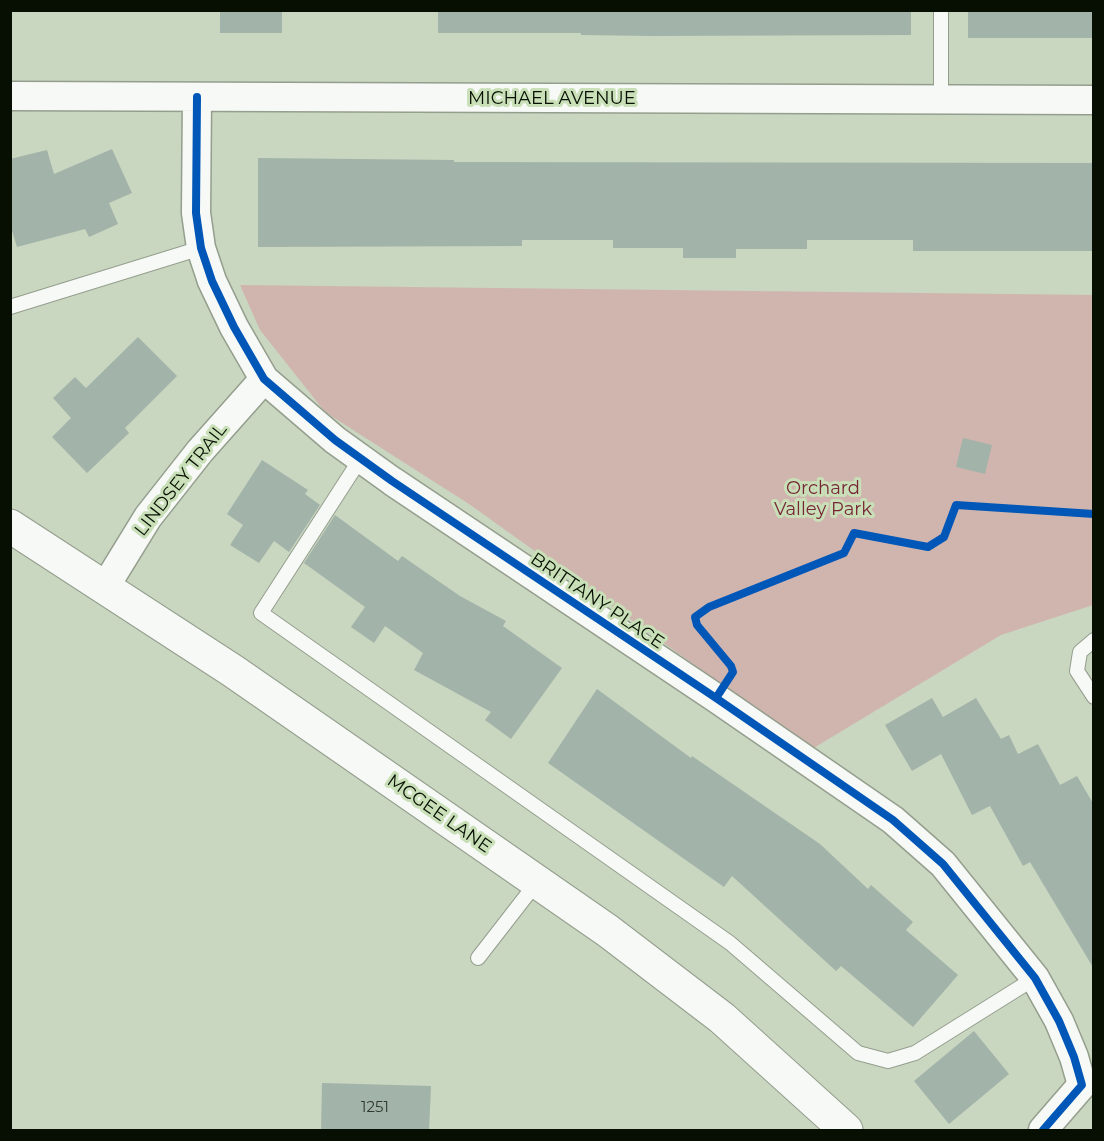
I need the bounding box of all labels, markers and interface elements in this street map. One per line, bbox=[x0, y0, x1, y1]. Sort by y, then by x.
street label: MICHAEL AVENUE bbox=[468, 88, 636, 110]
street label: LINDSEY TRAIL bbox=[130, 419, 232, 541]
park label: Orchard Valley Park bbox=[774, 478, 872, 520]
street label: BRITTANY PLACE bbox=[526, 548, 668, 654]
street label: MCGEE LANE bbox=[383, 770, 495, 858]
house number: 1251 bbox=[361, 1099, 389, 1117]

